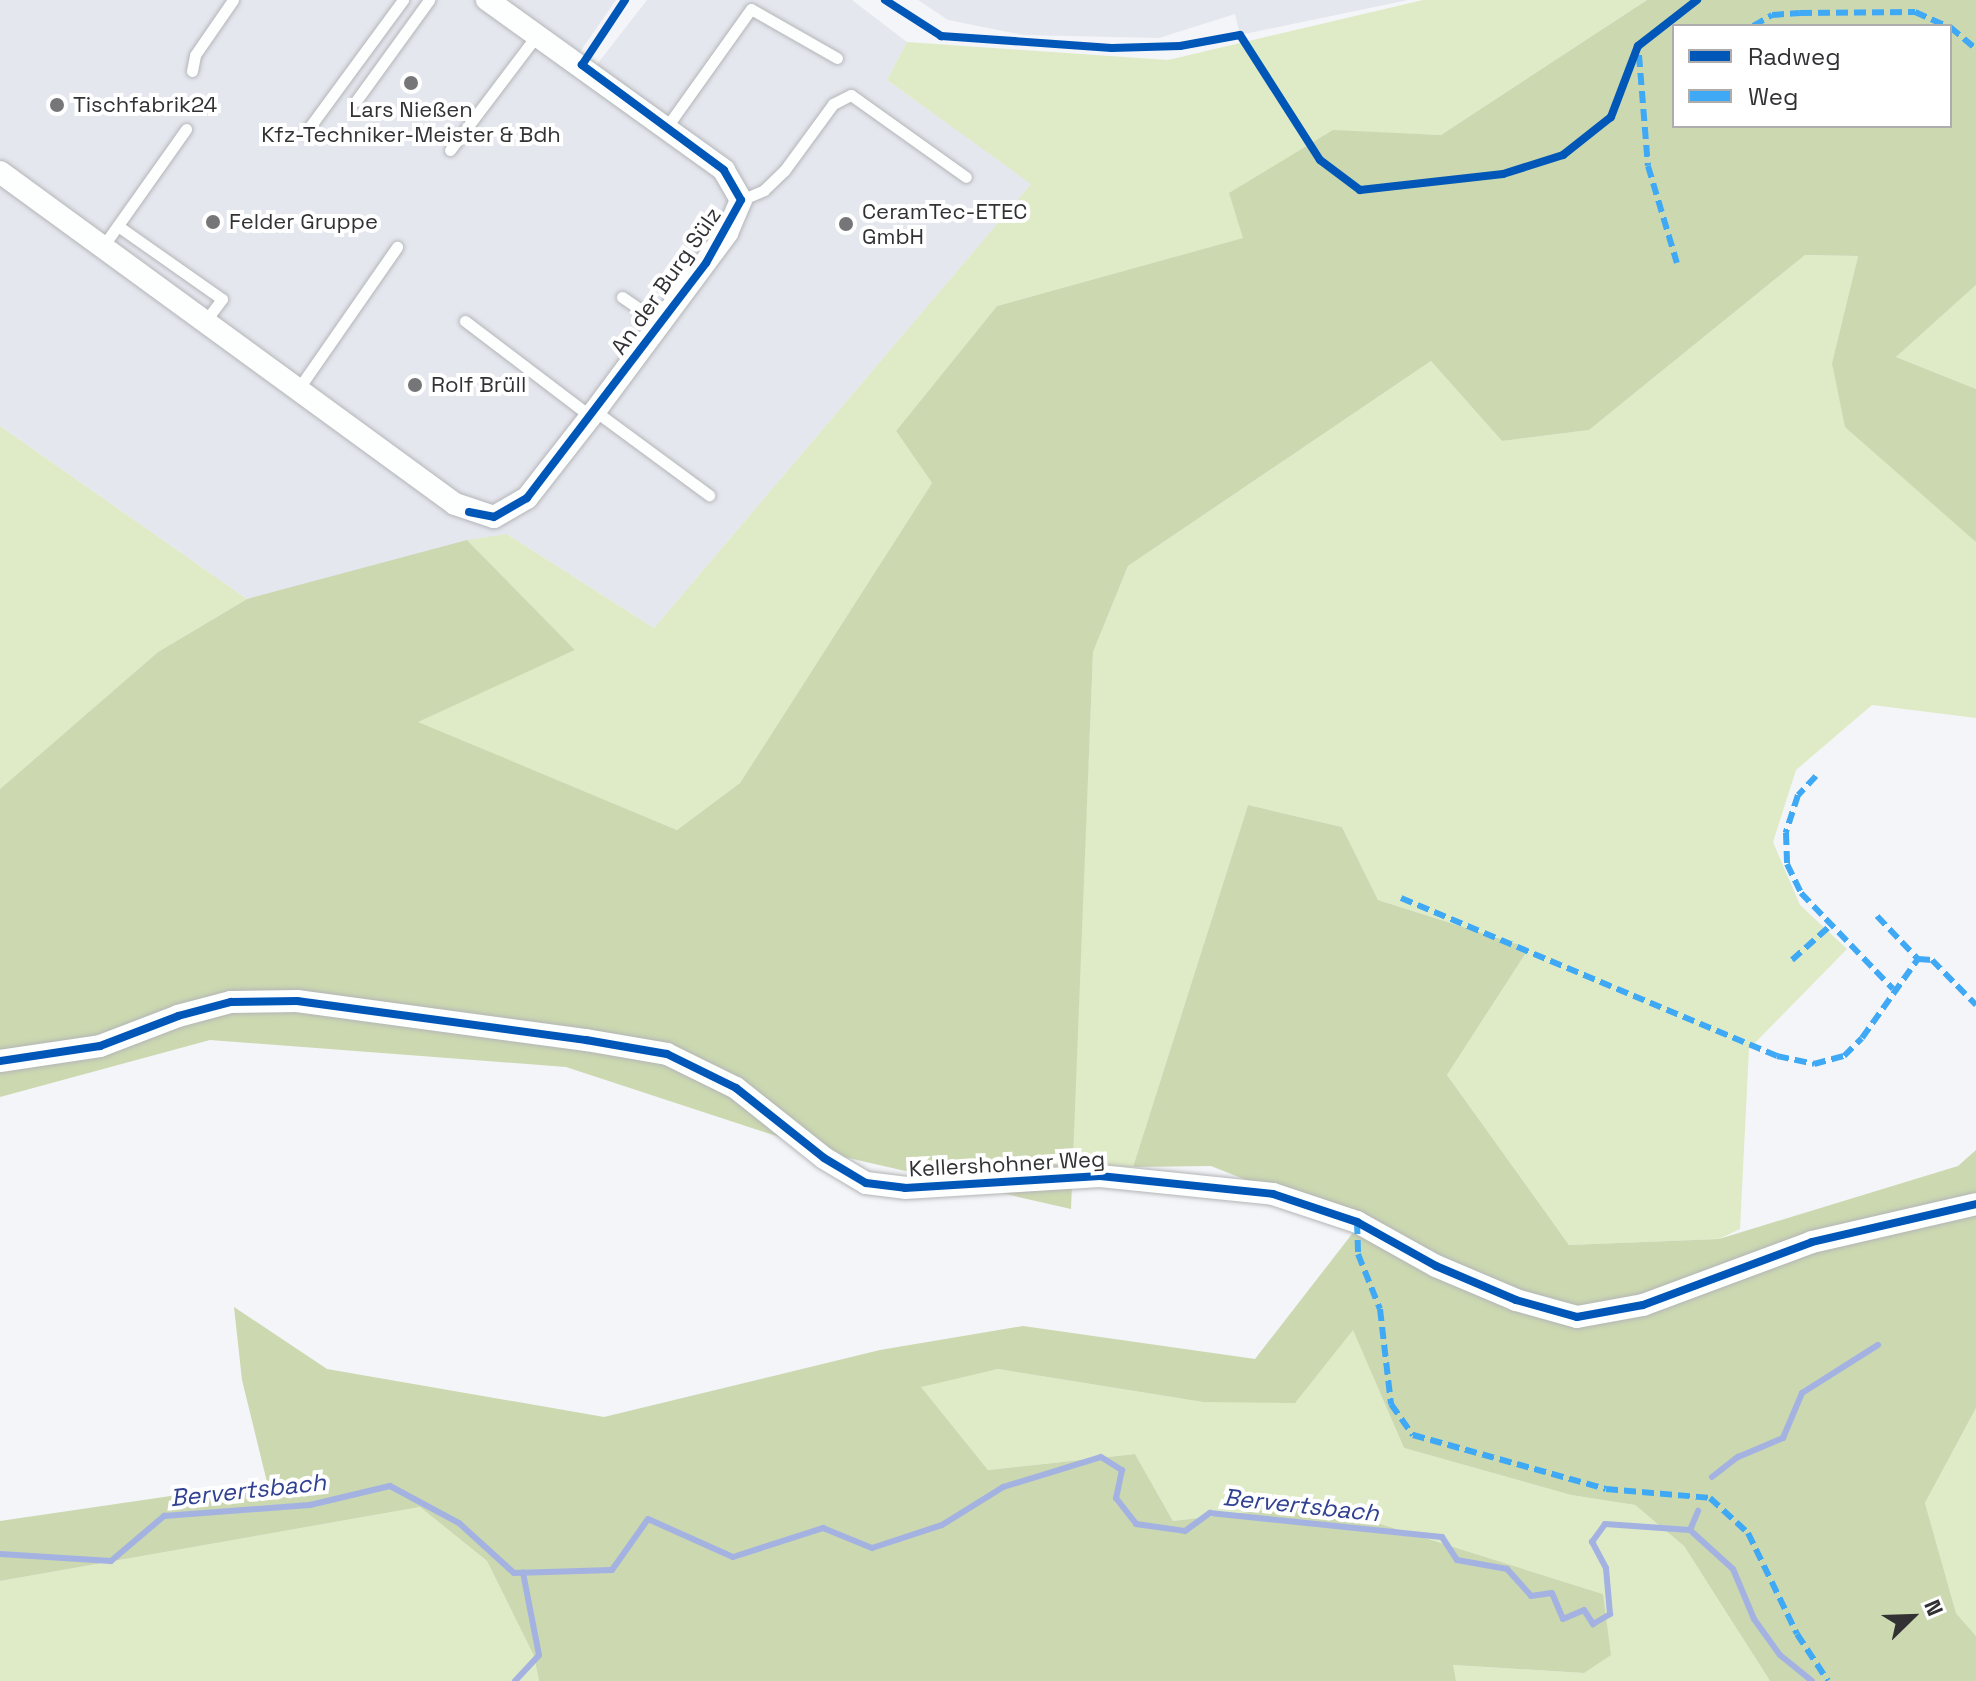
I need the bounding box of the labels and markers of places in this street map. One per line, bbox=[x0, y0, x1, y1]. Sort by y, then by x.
marker: Lars Nießen Kfz-Techniker-Meister & Bdh bbox=[402, 74, 420, 92]
place label: Tischfabrik24 bbox=[73, 92, 217, 118]
marker: Tischfabrik24 bbox=[48, 96, 66, 114]
place label: Lars Nießen Kfz-Techniker-Meister & Bdh bbox=[261, 96, 561, 148]
place label: CeramTec-ETEC GmbH bbox=[862, 198, 1027, 250]
place label: Felder Gruppe bbox=[229, 209, 378, 235]
marker: Felder Gruppe bbox=[204, 213, 222, 231]
marker: CeramTec-ETEC GmbH bbox=[837, 215, 855, 233]
place label: Rolf Brüll bbox=[431, 372, 526, 398]
marker: Rolf Brüll bbox=[406, 376, 424, 394]

